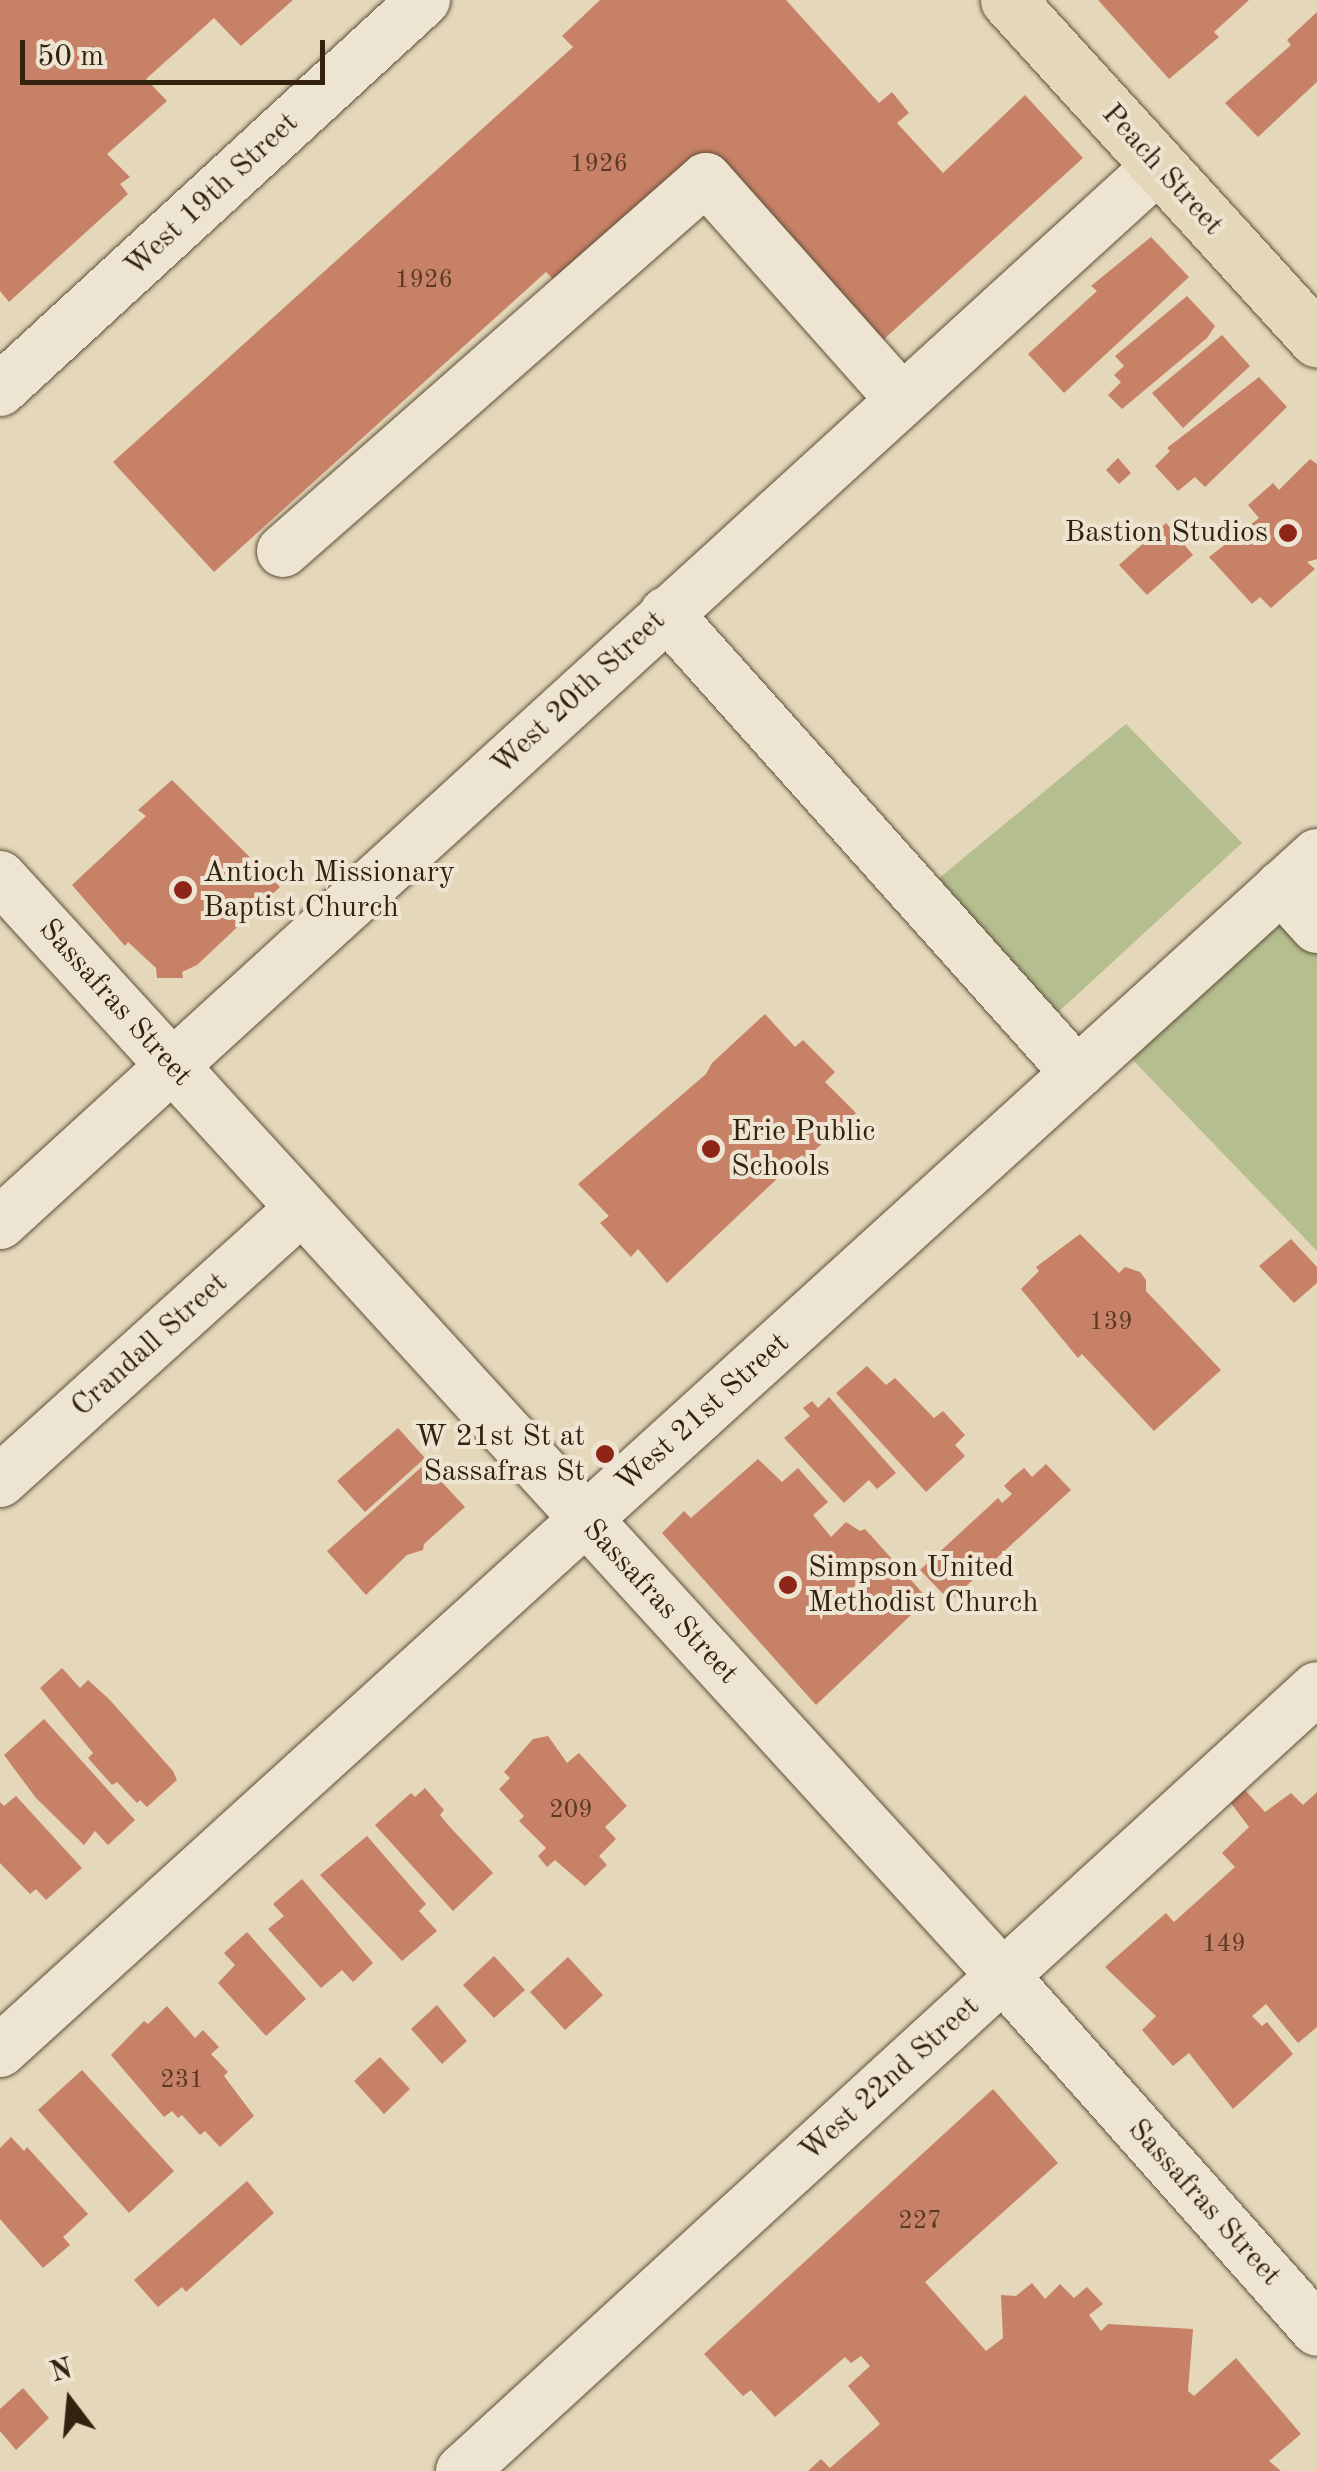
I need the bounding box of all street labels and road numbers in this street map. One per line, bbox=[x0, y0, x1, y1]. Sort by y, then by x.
street label: Peach Street bbox=[1094, 97, 1230, 243]
street label: West 19th Street bbox=[118, 105, 306, 285]
street label: West 20th Street bbox=[485, 603, 673, 783]
street label: Sassafras Street bbox=[31, 912, 199, 1094]
street label: Crandall Street bbox=[64, 1265, 236, 1425]
street label: West 21st Street bbox=[609, 1326, 797, 1500]
street label: Sassafras Street bbox=[574, 1512, 746, 1692]
street label: West 22nd Street bbox=[793, 1989, 987, 2169]
street label: Sassafras Street bbox=[1120, 2112, 1288, 2294]

